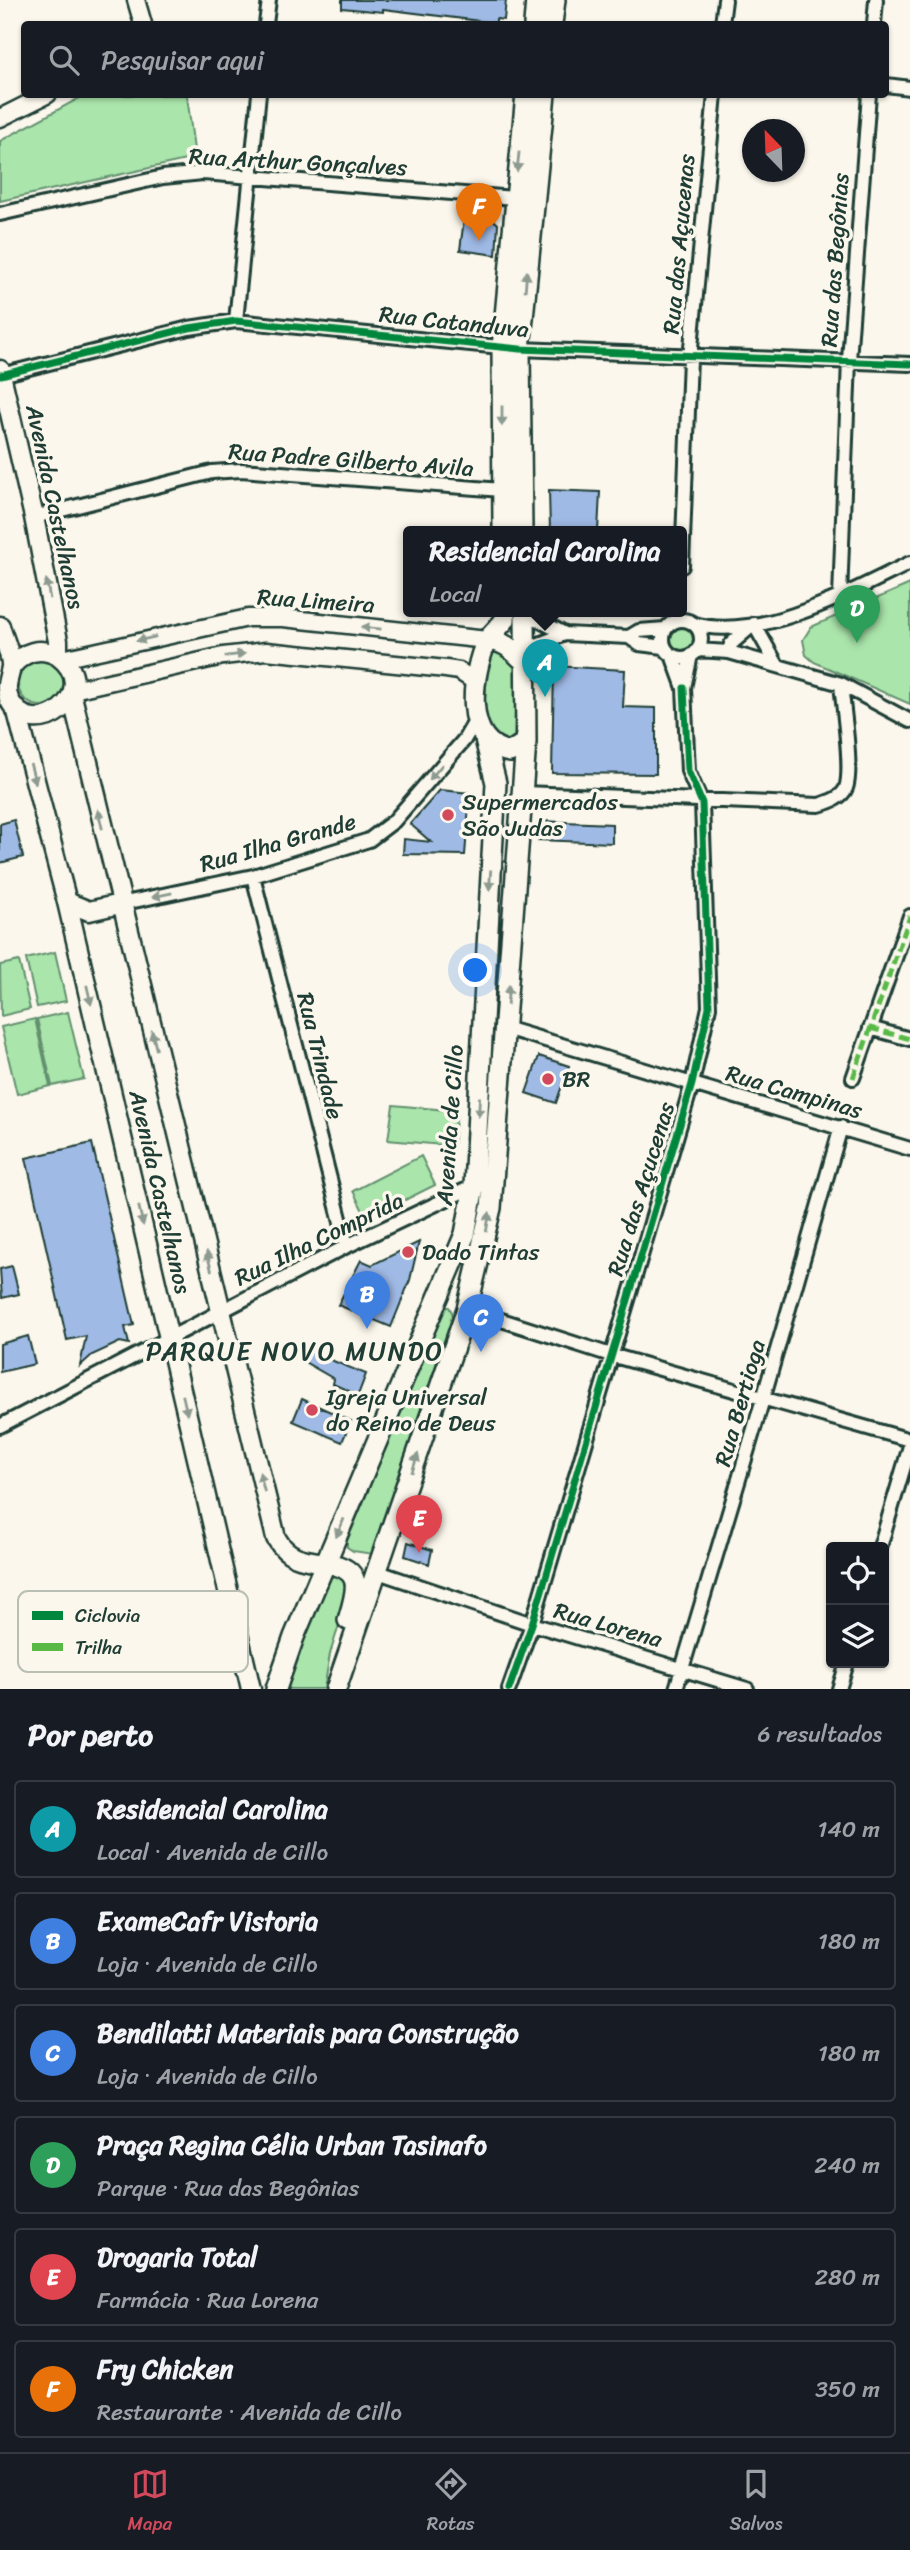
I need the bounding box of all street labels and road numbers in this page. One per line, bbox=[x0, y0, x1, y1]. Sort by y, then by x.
street label: Rua Arthur Gonçalves bbox=[188, 136, 409, 188]
street label: Rua das Açucenas bbox=[651, 152, 707, 336]
street label: Rua das Begônias bbox=[808, 171, 862, 348]
street label: Rua Catanduva bbox=[377, 294, 531, 350]
street label: Avenida Castelhanos bbox=[13, 400, 97, 614]
street label: Rua Padre Gilberto Avila bbox=[227, 431, 475, 489]
street label: Rua Limeira bbox=[256, 576, 377, 626]
street label: Rua Ilha Grande bbox=[195, 801, 361, 885]
street label: Rua Trindade bbox=[284, 988, 356, 1124]
street label: Avenida de Cillo bbox=[424, 1043, 476, 1208]
street label: Rua Campinas bbox=[721, 1053, 868, 1131]
street label: Avenida Castelhanos bbox=[116, 1085, 203, 1299]
street label: Rua das Açucenas bbox=[595, 1096, 687, 1281]
street label: Rua Ilha Comprida bbox=[227, 1180, 411, 1298]
street label: Rua Bertioga bbox=[702, 1334, 778, 1471]
street label: Rua Lorena bbox=[549, 1590, 667, 1660]

